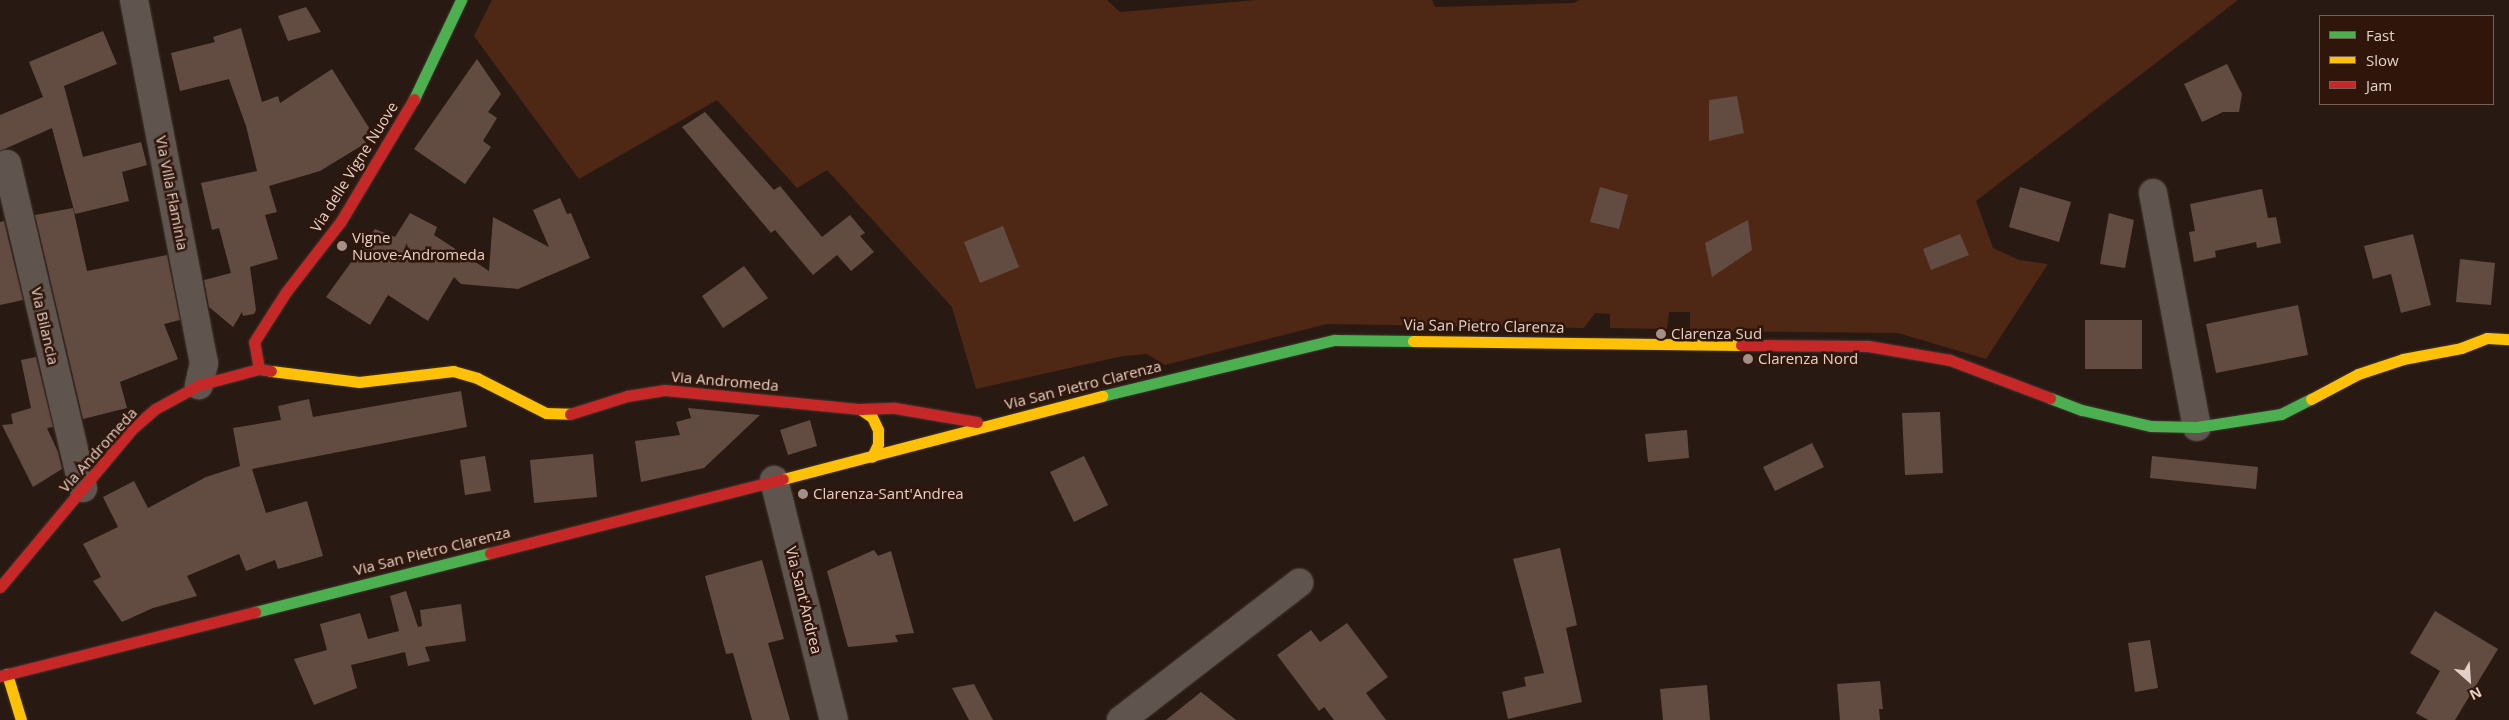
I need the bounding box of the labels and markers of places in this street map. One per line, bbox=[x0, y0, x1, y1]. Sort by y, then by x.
place label: Vigne Nuove-Andromeda bbox=[352, 228, 485, 263]
marker: Vigne Nuove-Andromeda bbox=[336, 240, 348, 252]
place label: Clarenza Sud bbox=[1671, 325, 1762, 343]
marker: Clarenza Sud bbox=[1655, 328, 1667, 340]
place label: Clarenza Nord bbox=[1758, 350, 1858, 368]
marker: Clarenza Nord bbox=[1742, 353, 1754, 365]
place label: Clarenza-Sant'Andrea bbox=[813, 485, 964, 503]
marker: Clarenza-Sant'Andrea bbox=[797, 488, 809, 500]

